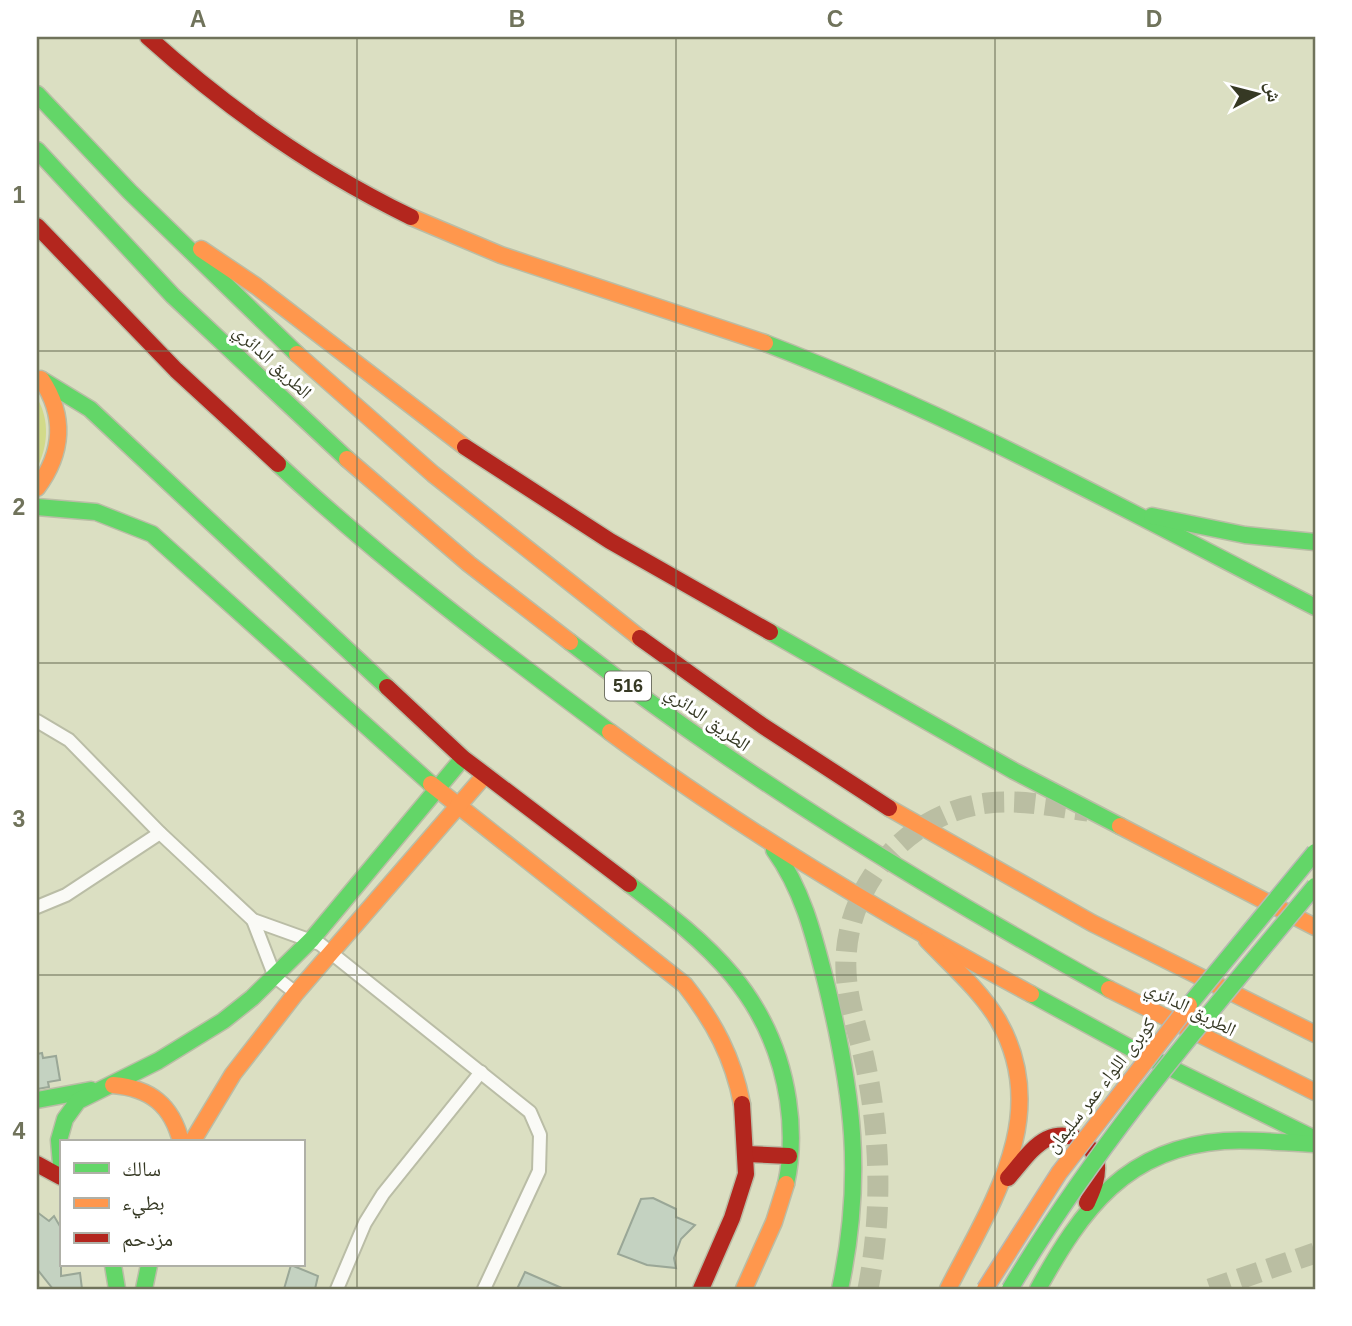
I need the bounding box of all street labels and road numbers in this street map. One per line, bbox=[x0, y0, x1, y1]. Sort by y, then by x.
street label: الطريق الدائري bbox=[226, 320, 316, 406]
road number: 516 bbox=[605, 672, 651, 700]
street label: الطريق الدائري bbox=[658, 681, 754, 759]
street label: الطريق الدائري bbox=[1140, 977, 1240, 1045]
street label: كوبرى اللواء عمر سليمان bbox=[1041, 1014, 1160, 1157]

